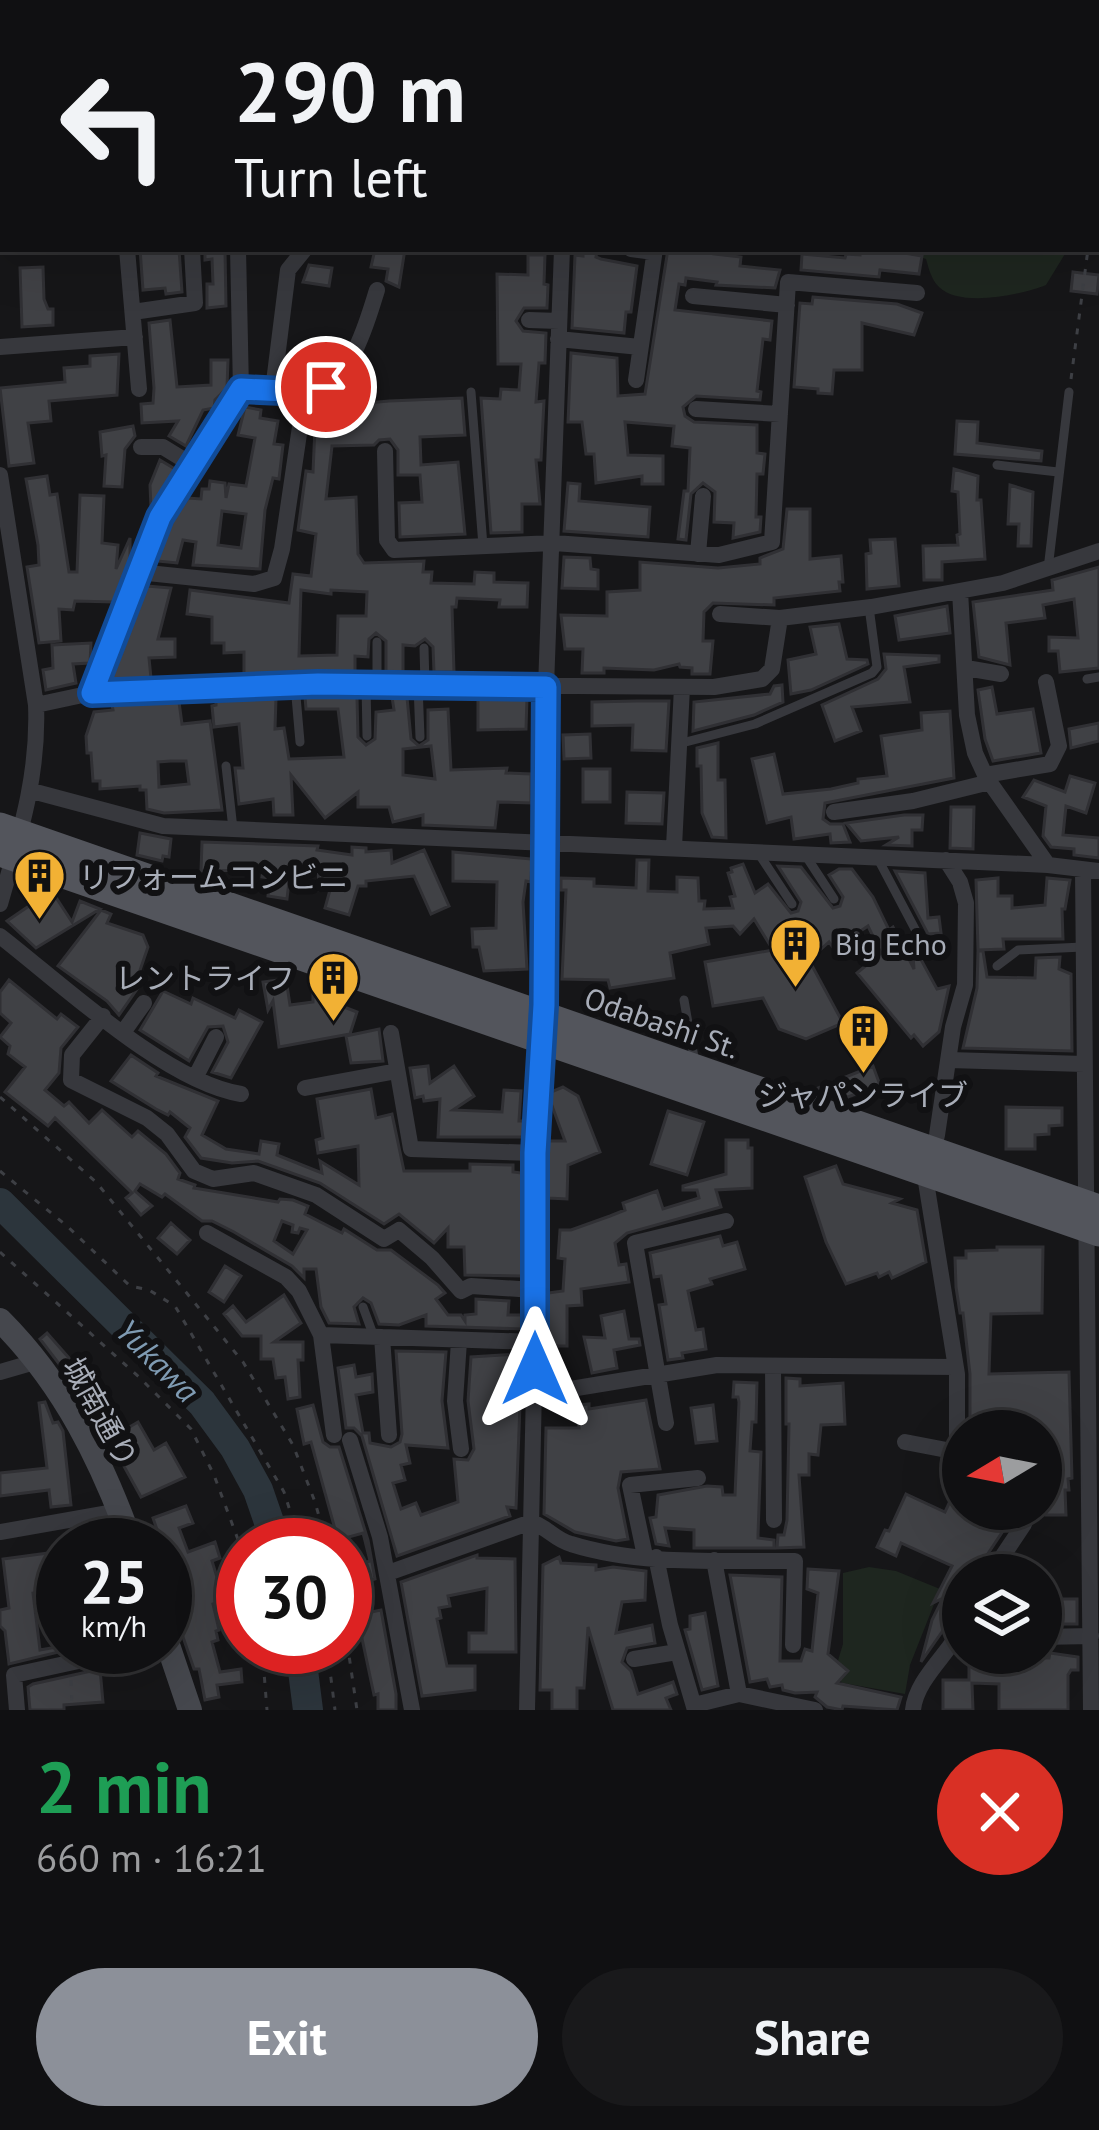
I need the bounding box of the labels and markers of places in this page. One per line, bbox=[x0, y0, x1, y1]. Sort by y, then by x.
pin bbox=[275, 336, 377, 438]
building icon: リフォームコンビニ bbox=[12, 848, 68, 922]
place label: リフォームコンビニ bbox=[79, 857, 348, 896]
building icon: Big Echo bbox=[768, 915, 824, 989]
place label: Big Echo bbox=[835, 924, 947, 963]
building icon: レントライフ bbox=[306, 949, 362, 1023]
place label: レントライフ bbox=[115, 958, 295, 997]
building icon: ジャパンライブ bbox=[835, 1001, 891, 1075]
place label: ジャパンライブ bbox=[758, 1075, 968, 1114]

